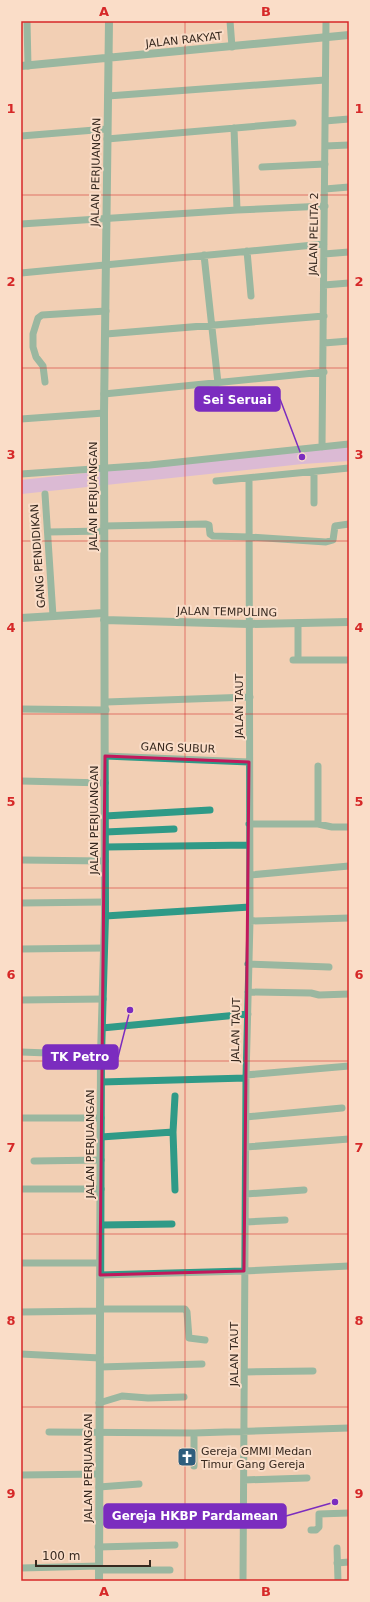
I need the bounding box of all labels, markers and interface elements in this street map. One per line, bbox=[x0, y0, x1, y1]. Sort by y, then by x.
text: A bbox=[99, 4, 109, 19]
text: B bbox=[261, 4, 271, 19]
street label: JALAN RAKYAT bbox=[144, 29, 223, 51]
text: 1 bbox=[6, 101, 16, 116]
text: 1 bbox=[354, 101, 364, 116]
street label: JALAN PERJUANGAN bbox=[89, 118, 103, 227]
street label: JALAN PELITA 2 bbox=[307, 192, 321, 277]
text: 2 bbox=[6, 274, 16, 289]
text: 2 bbox=[354, 274, 364, 289]
callout: Sei Seruai bbox=[195, 387, 280, 411]
text: Sei Seruai bbox=[203, 393, 271, 407]
street label: JALAN PERJUANGAN bbox=[87, 442, 100, 551]
text: 3 bbox=[6, 447, 16, 462]
text: 3 bbox=[354, 447, 364, 462]
street label: GANG PENDIDIKAN bbox=[28, 504, 48, 608]
street label: JALAN TEMPULING bbox=[176, 605, 277, 619]
text: 4 bbox=[6, 620, 16, 635]
text: 4 bbox=[354, 620, 364, 635]
street label: JALAN TAUT bbox=[233, 674, 246, 739]
street label: GANG SUBUR bbox=[141, 740, 216, 756]
street label: JALAN PERJUANGAN bbox=[88, 766, 101, 875]
text: 5 bbox=[6, 794, 16, 809]
text: 5 bbox=[354, 794, 364, 809]
text: 6 bbox=[6, 967, 16, 982]
text: 6 bbox=[354, 967, 364, 982]
street label: JALAN TAUT bbox=[229, 997, 243, 1063]
callout: TK Petro bbox=[43, 1045, 118, 1069]
text: TK Petro bbox=[51, 1050, 109, 1064]
street label: JALAN PERJUANGAN bbox=[84, 1090, 97, 1199]
text: 7 bbox=[6, 1140, 16, 1155]
text: 7 bbox=[354, 1140, 364, 1155]
text: 8 bbox=[6, 1313, 16, 1328]
text: 8 bbox=[354, 1313, 364, 1328]
street label: JALAN TAUT bbox=[228, 1322, 241, 1387]
street label: JALAN PERJUANGAN bbox=[82, 1414, 95, 1523]
place label: Gereja GMMI Medan Timur Gang Gereja bbox=[200, 1445, 312, 1471]
church icon: Gereja GMMI Medan Timur Gang Gereja bbox=[176, 1446, 198, 1468]
text: 9 bbox=[6, 1486, 16, 1501]
text: 9 bbox=[354, 1486, 364, 1501]
callout: Gereja HKBP Pardamean bbox=[104, 1504, 286, 1528]
text: Gereja HKBP Pardamean bbox=[112, 1509, 278, 1523]
scale bar bbox=[36, 1542, 150, 1568]
text: 100 m bbox=[42, 1549, 80, 1563]
text: A bbox=[99, 1584, 109, 1599]
text: B bbox=[261, 1584, 271, 1599]

